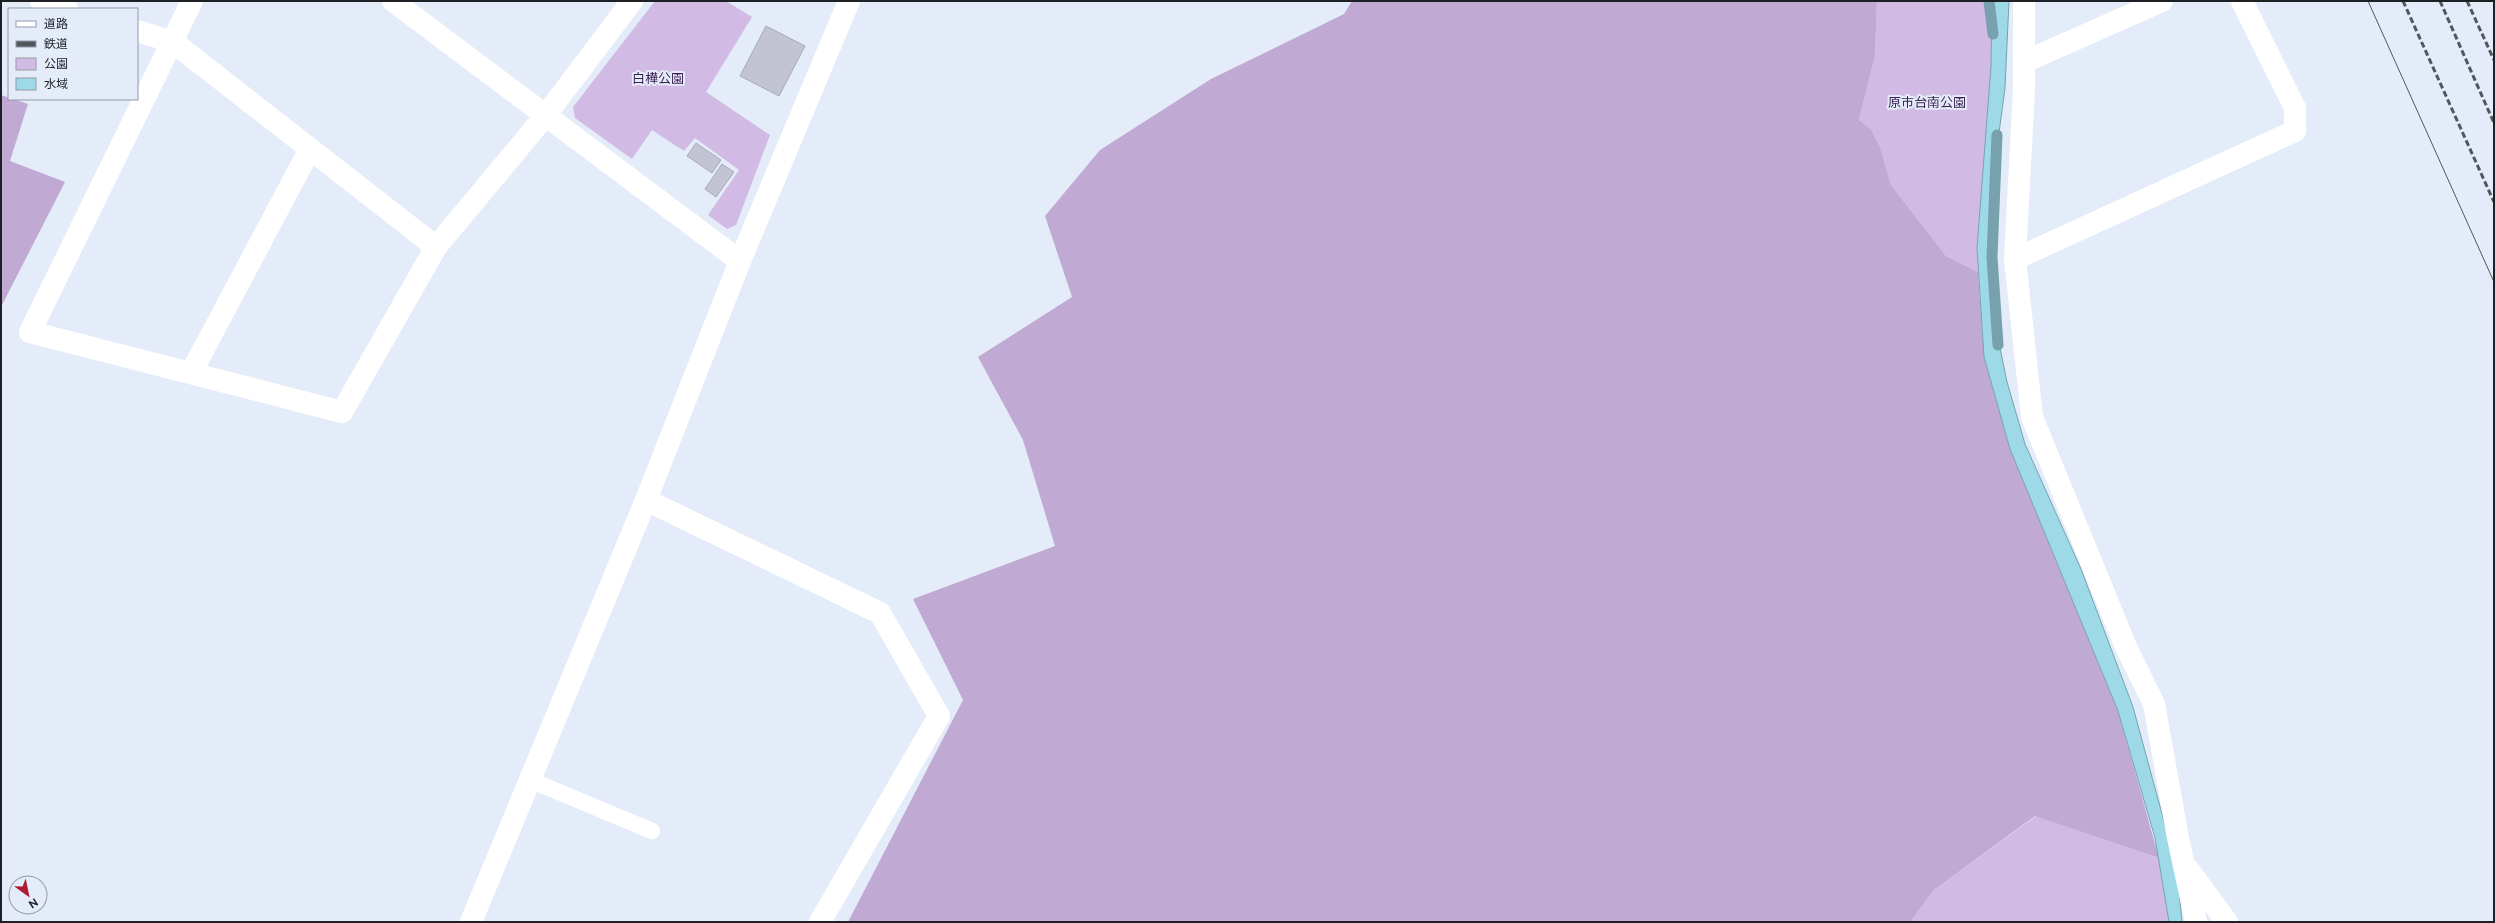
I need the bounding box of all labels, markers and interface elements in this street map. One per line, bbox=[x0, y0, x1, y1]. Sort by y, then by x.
legend bbox=[8, 8, 138, 100]
text: 道路 bbox=[44, 17, 68, 31]
text: 鉄道 bbox=[44, 37, 68, 51]
text: 公園 bbox=[44, 57, 68, 71]
park label: 白樺公園 bbox=[632, 71, 684, 86]
text: 水域 bbox=[44, 77, 68, 91]
park label: 原市台南公園 bbox=[1888, 95, 1966, 110]
north arrow bbox=[8, 875, 48, 915]
text: N bbox=[26, 895, 40, 911]

